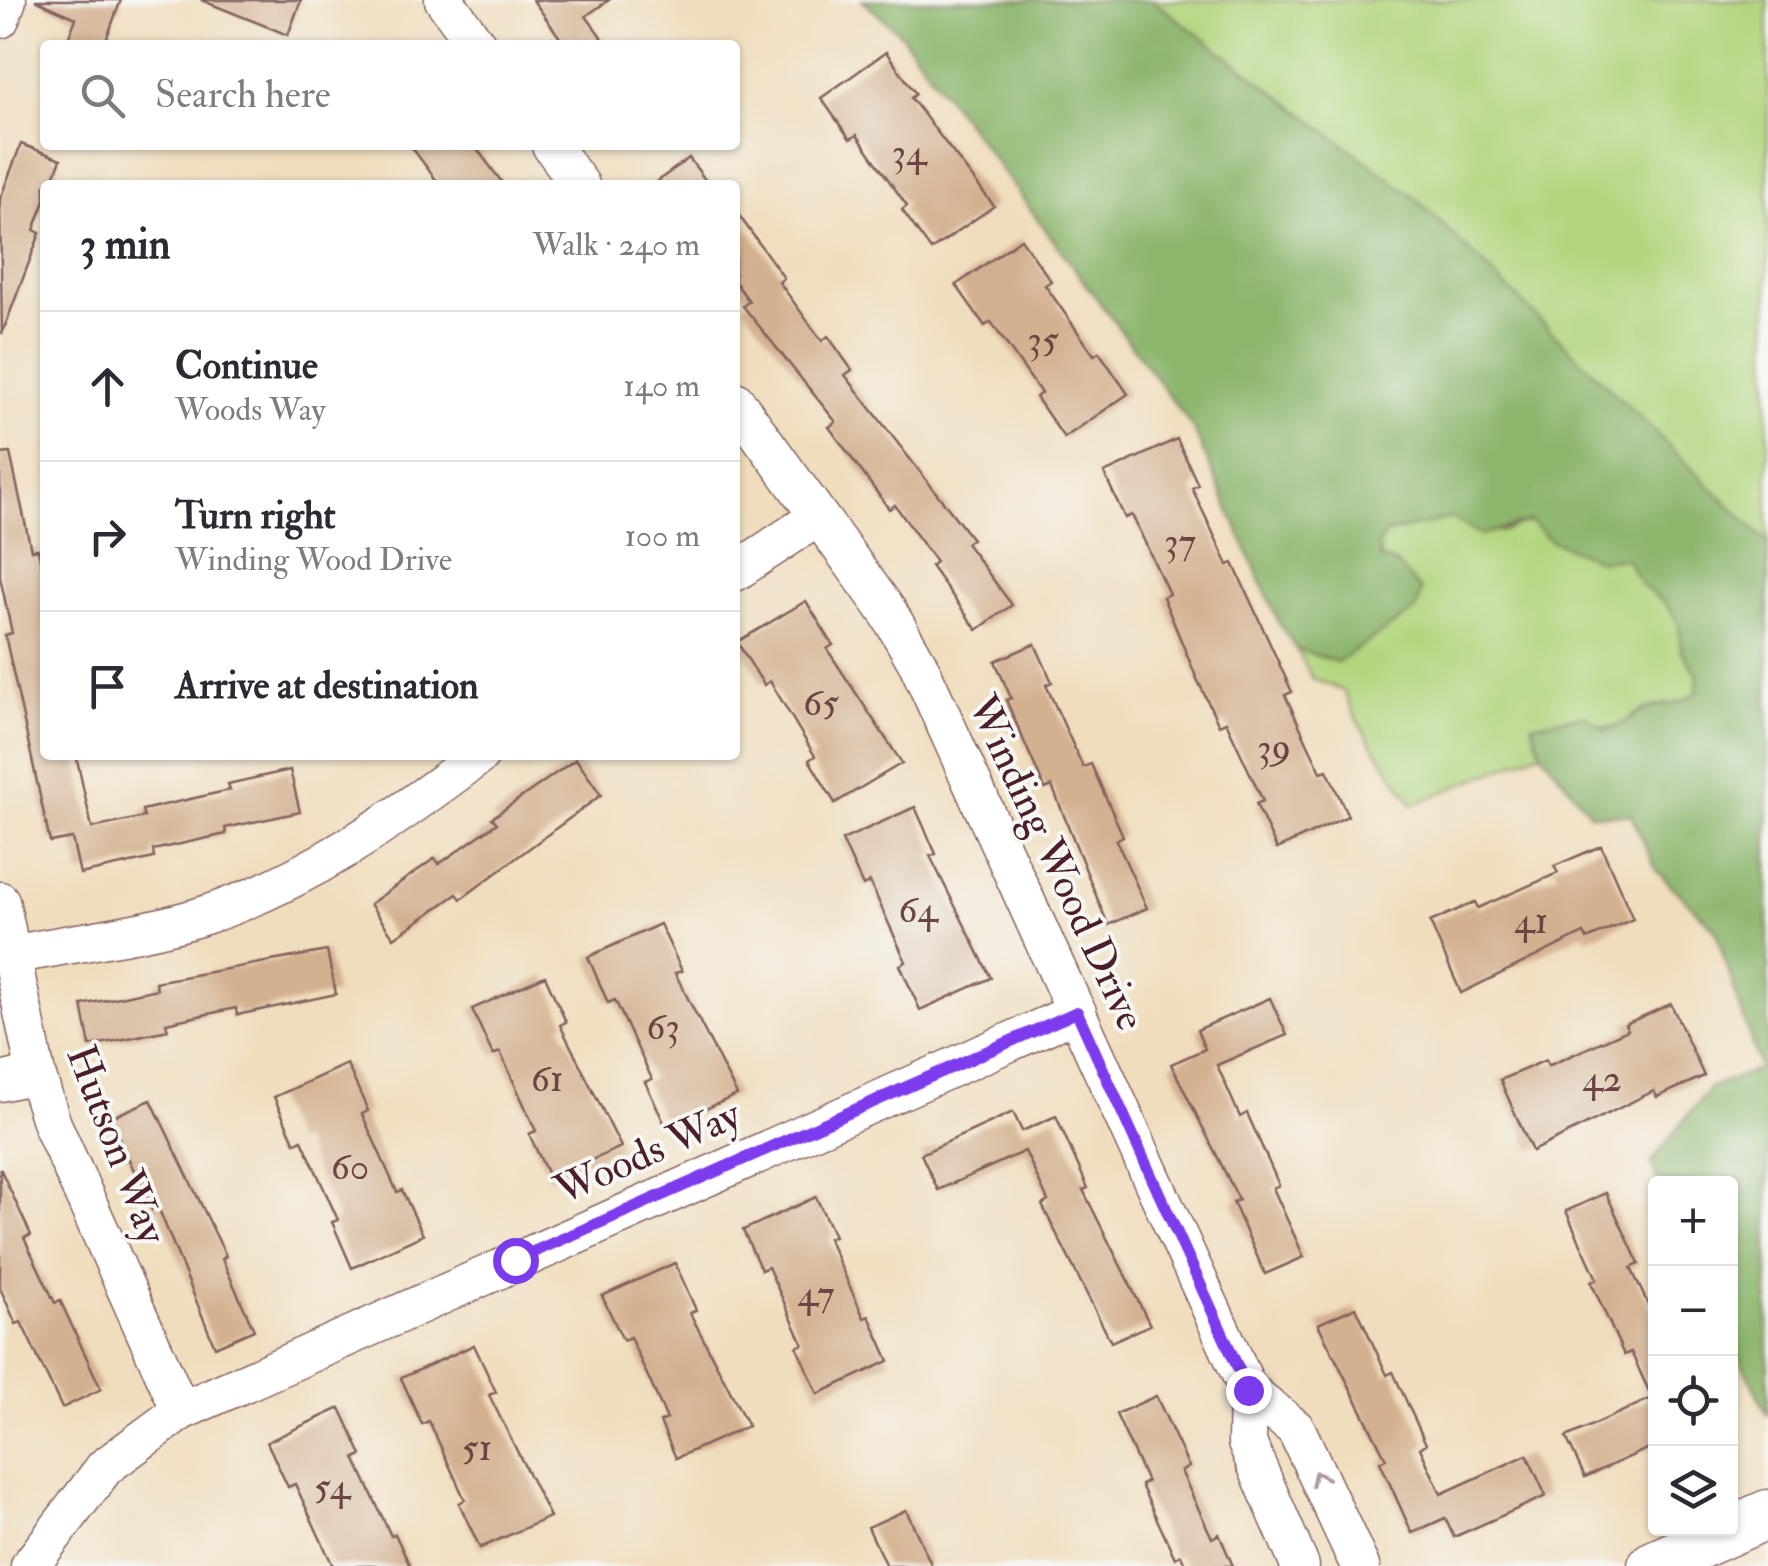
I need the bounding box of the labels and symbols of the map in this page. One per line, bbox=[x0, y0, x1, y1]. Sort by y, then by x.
house number: 34 bbox=[892, 129, 928, 177]
house number: 35 bbox=[1027, 316, 1059, 364]
house number: 37 bbox=[1164, 518, 1196, 566]
house number: 65 bbox=[803, 679, 839, 727]
street label: Winding Wood Drive bbox=[955, 686, 1157, 1039]
house number: 39 bbox=[1257, 724, 1291, 772]
house number: 64 bbox=[898, 886, 939, 934]
house number: 41 bbox=[1514, 897, 1548, 945]
house number: 63 bbox=[646, 1003, 680, 1051]
street label: Hutson Way bbox=[54, 1038, 178, 1252]
house number: 61 bbox=[531, 1055, 563, 1103]
house number: 42 bbox=[1582, 1055, 1622, 1103]
street label: Woods Way bbox=[546, 1089, 749, 1217]
house number: 60 bbox=[331, 1143, 369, 1191]
route start bbox=[493, 1238, 539, 1284]
house number: 47 bbox=[797, 1270, 835, 1318]
route end bbox=[1226, 1368, 1272, 1414]
house number: 51 bbox=[462, 1424, 492, 1472]
house number: 54 bbox=[314, 1463, 352, 1511]
one-way arrow bbox=[1311, 1470, 1331, 1488]

